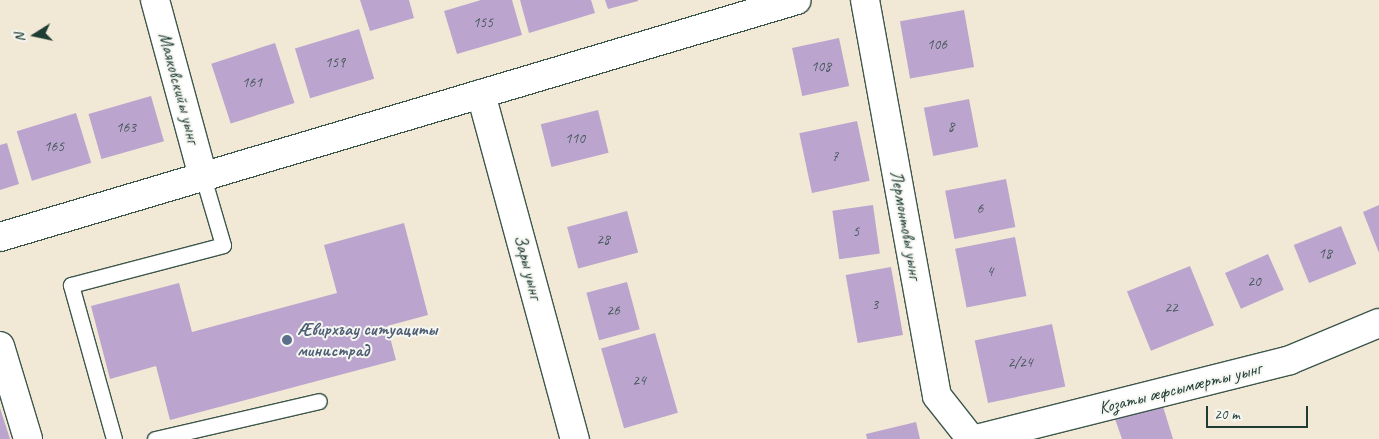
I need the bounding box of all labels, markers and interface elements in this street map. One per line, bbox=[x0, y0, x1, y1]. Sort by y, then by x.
north arrow bbox=[10, 10, 60, 60]
house number: 155 bbox=[473, 14, 493, 32]
street label: Маяковскийы уынг bbox=[154, 30, 204, 146]
text: N bbox=[11, 32, 29, 43]
house number: 106 bbox=[927, 36, 947, 54]
house number: 159 bbox=[325, 54, 345, 72]
house number: 108 bbox=[811, 58, 831, 76]
house number: 161 bbox=[242, 74, 262, 92]
house number: 8 bbox=[948, 118, 954, 136]
house number: 163 bbox=[116, 119, 136, 137]
house number: 110 bbox=[565, 130, 585, 148]
house number: 165 bbox=[44, 138, 64, 156]
house number: 7 bbox=[832, 148, 838, 166]
street label: Лермонтовы уынг bbox=[886, 169, 926, 281]
house number: 6 bbox=[977, 200, 983, 218]
house number: 5 bbox=[853, 223, 859, 241]
house number: 28 bbox=[596, 231, 610, 249]
street label: Зары уынг bbox=[509, 232, 547, 302]
house number: 18 bbox=[1318, 245, 1332, 263]
house number: 4 bbox=[987, 263, 993, 281]
house number: 20 bbox=[1247, 273, 1261, 291]
house number: 3 bbox=[872, 296, 878, 314]
house number: 22 bbox=[1164, 299, 1178, 317]
house number: 26 bbox=[606, 302, 620, 320]
place label: Æвирхъау ситуациты министрад bbox=[297, 319, 437, 362]
marker: Æвирхъау ситуациты министрад bbox=[281, 334, 293, 346]
house number: 2/24 bbox=[1007, 354, 1033, 372]
street label: Козаты æфсымæрты уынг bbox=[1097, 357, 1263, 419]
house number: 24 bbox=[632, 372, 646, 390]
scale bar bbox=[1209, 396, 1312, 428]
text: 20 m bbox=[1214, 405, 1240, 424]

